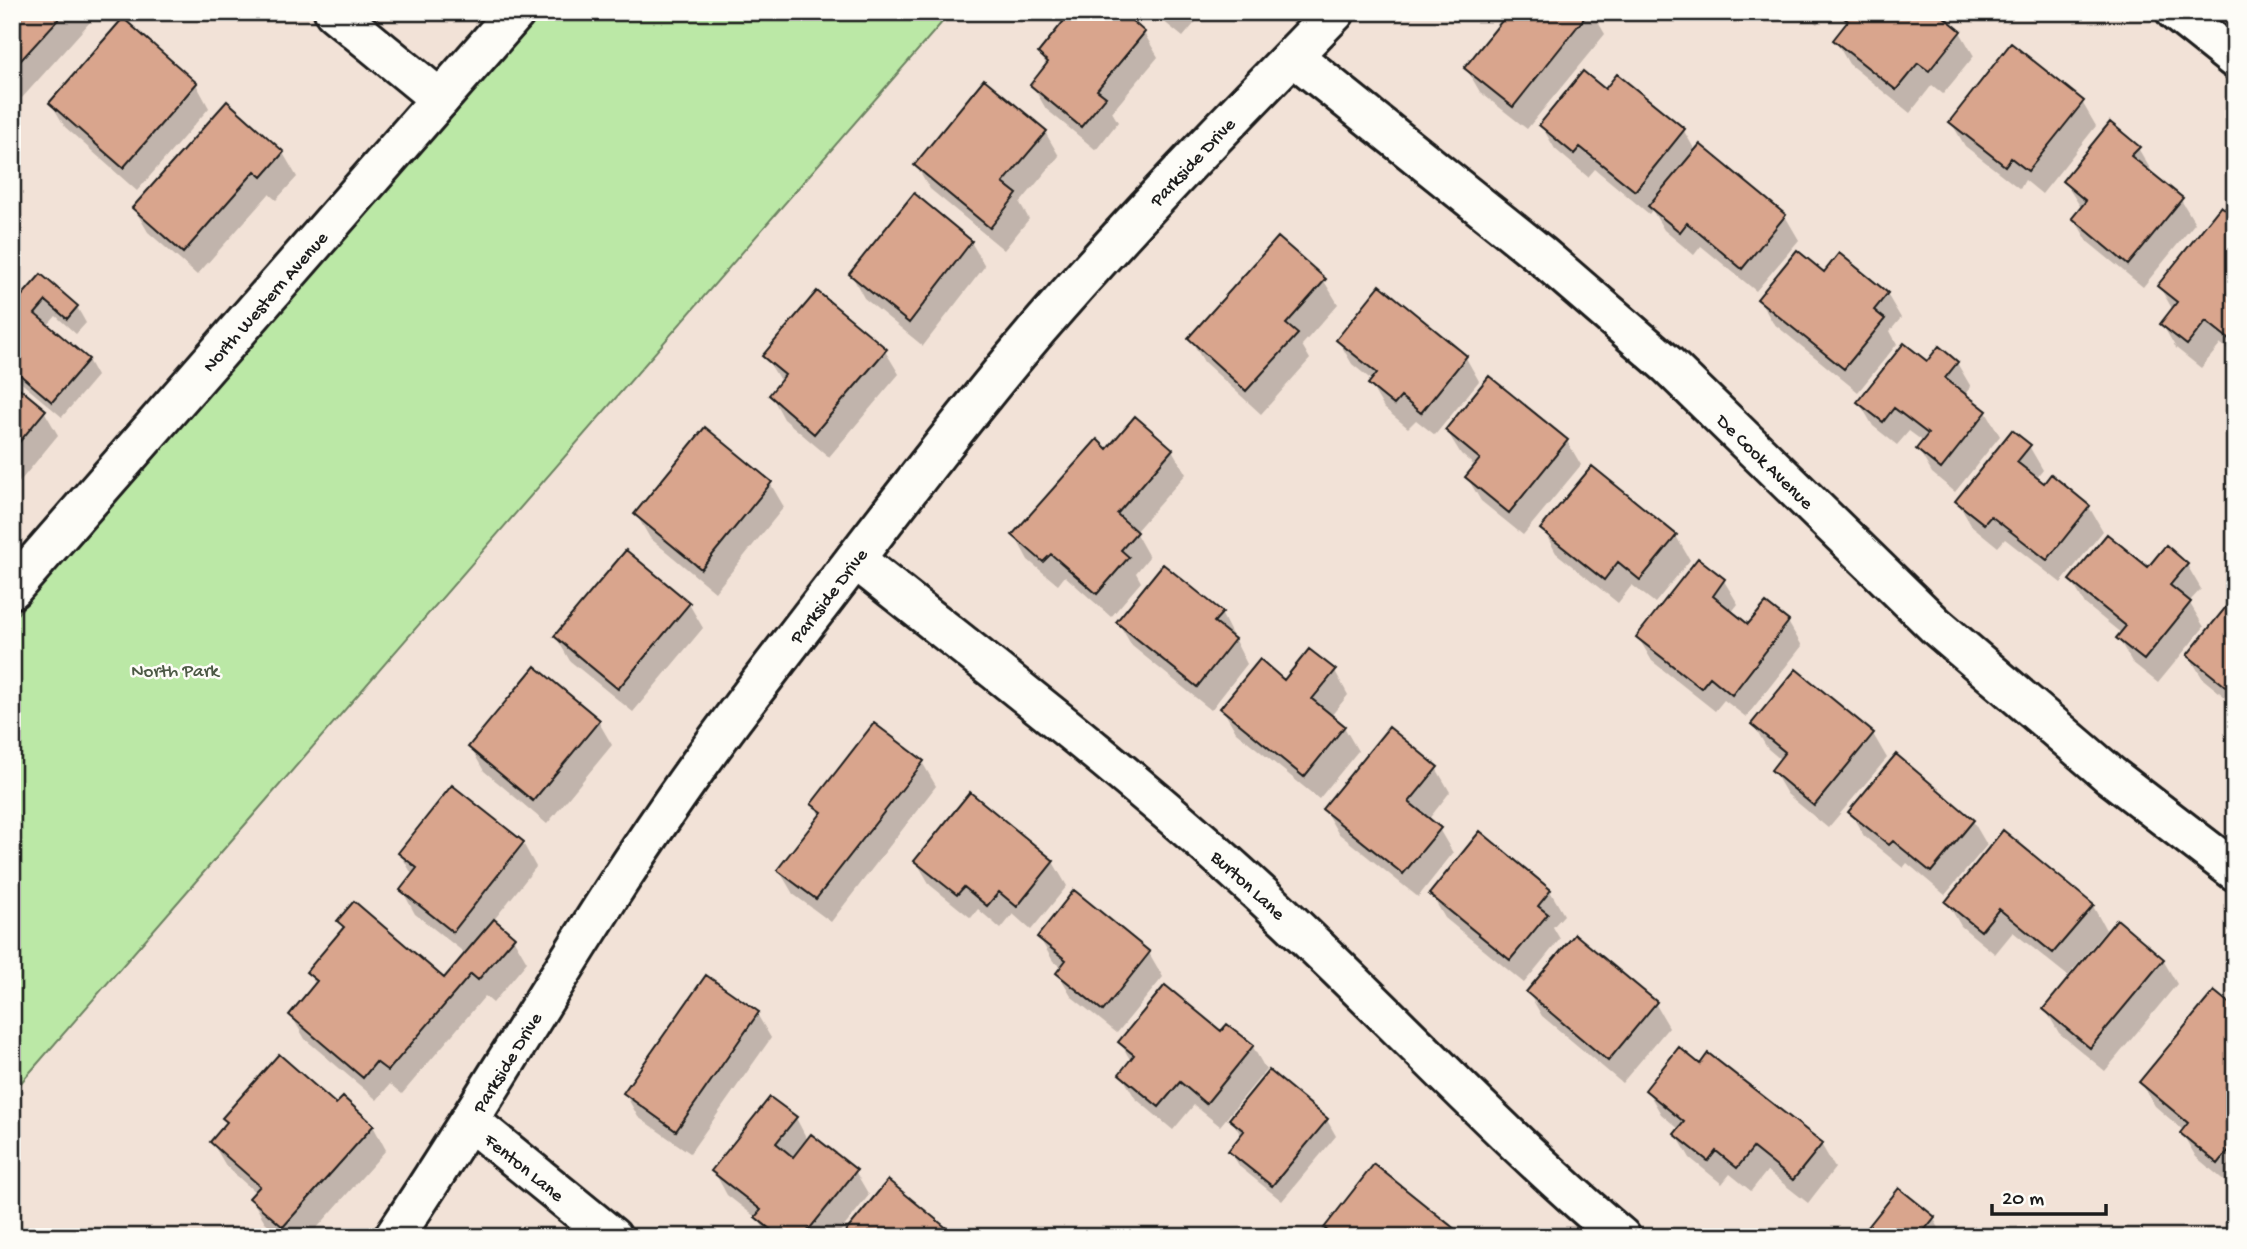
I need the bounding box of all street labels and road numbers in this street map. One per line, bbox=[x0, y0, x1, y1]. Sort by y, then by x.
street label: Parkside Drive bbox=[1146, 114, 1242, 213]
street label: North Western Avenue bbox=[199, 228, 334, 378]
street label: De Cook Avenue bbox=[1709, 409, 1817, 516]
street label: Parkside Drive bbox=[786, 545, 874, 650]
street label: Burton Lane bbox=[1204, 846, 1289, 927]
street label: Parkside Drive bbox=[468, 1009, 549, 1119]
street label: Fenton Lane bbox=[478, 1129, 568, 1208]

